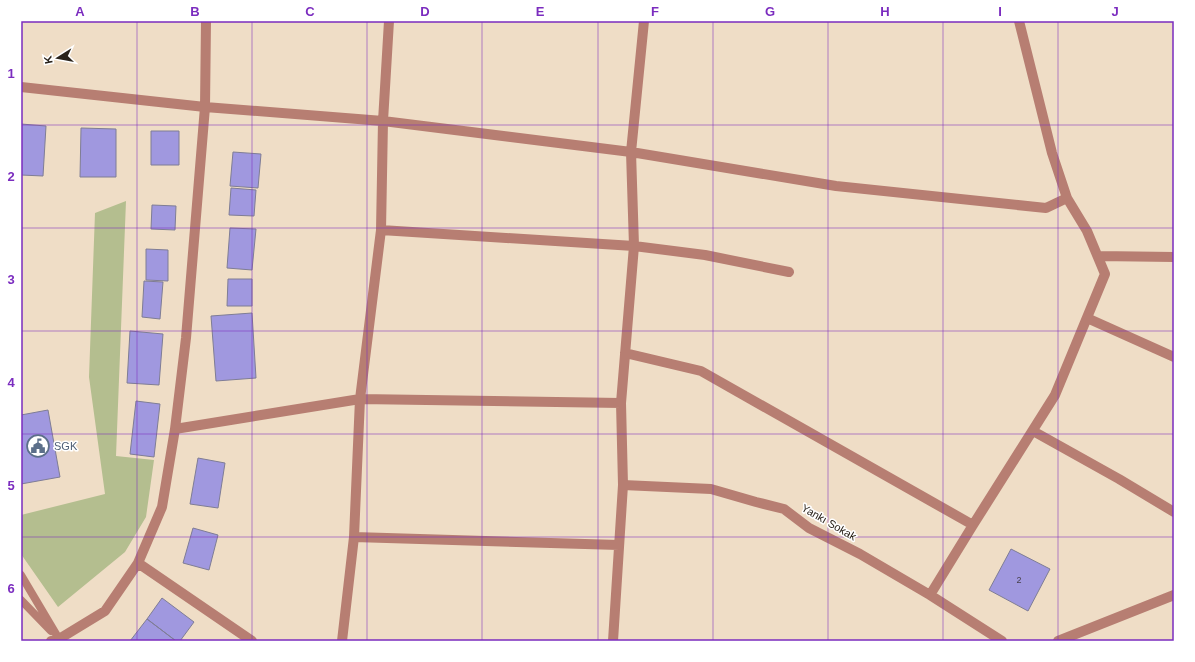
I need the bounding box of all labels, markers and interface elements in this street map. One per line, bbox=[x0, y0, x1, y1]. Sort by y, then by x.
text: A bbox=[75, 4, 85, 19]
text: B bbox=[190, 4, 200, 19]
text: C bbox=[305, 4, 315, 19]
text: D bbox=[420, 4, 430, 19]
text: E bbox=[536, 4, 545, 19]
text: F bbox=[651, 4, 659, 19]
text: G bbox=[765, 4, 775, 19]
text: H bbox=[880, 4, 890, 19]
text: I bbox=[998, 4, 1002, 19]
text: J bbox=[1111, 4, 1119, 19]
north arrow bbox=[38, 38, 78, 78]
text: K bbox=[42, 55, 55, 65]
text: 1 bbox=[7, 66, 15, 81]
text: 2 bbox=[7, 169, 15, 184]
text: 3 bbox=[7, 272, 15, 287]
text: 4 bbox=[7, 375, 15, 390]
public building icon: SGK bbox=[25, 433, 51, 459]
place label: SGK bbox=[54, 440, 78, 452]
text: 5 bbox=[7, 478, 15, 493]
street label: Yankı Sokak bbox=[800, 502, 859, 543]
house number: 2 bbox=[1016, 575, 1022, 585]
text: 6 bbox=[7, 581, 15, 596]

